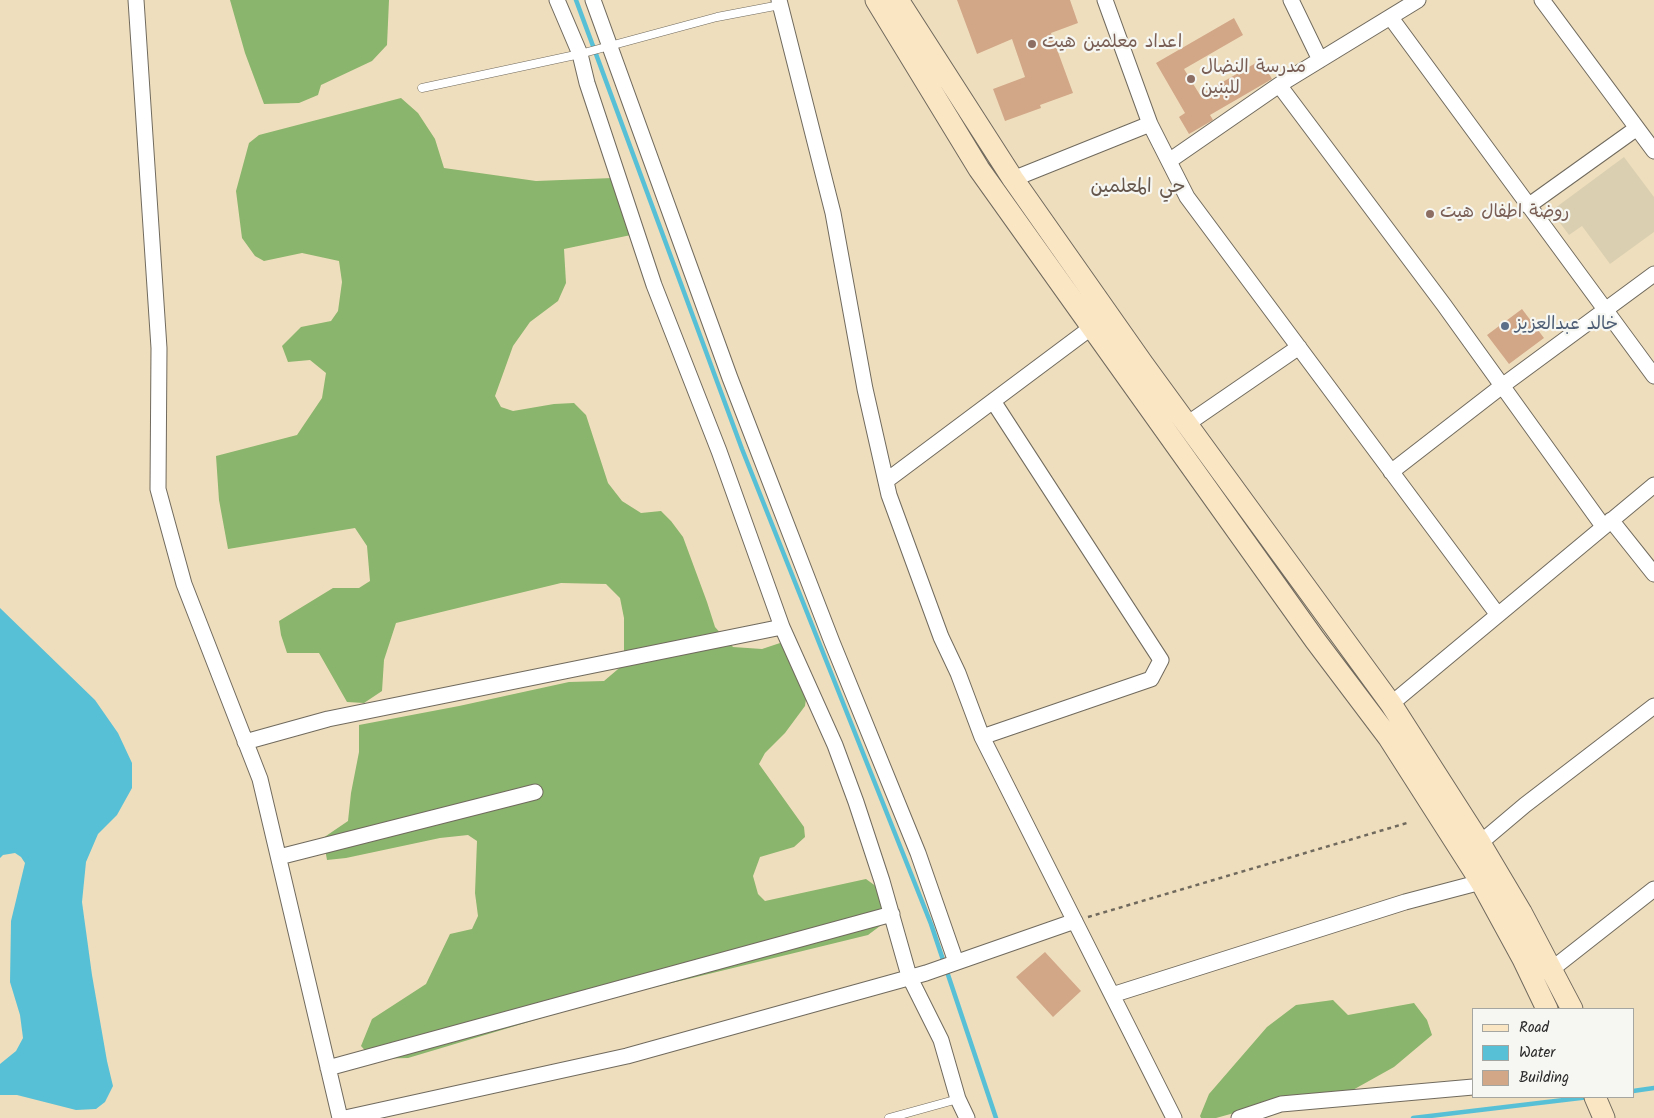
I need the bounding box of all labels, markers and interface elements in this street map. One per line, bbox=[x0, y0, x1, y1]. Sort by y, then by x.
place label: اعداد معلمين هيت bbox=[1042, 33, 1182, 55]
marker: اعداد معلمين هيت bbox=[1026, 38, 1038, 50]
place label: مدرسة النضال للبنين bbox=[1201, 58, 1306, 100]
marker: مدرسة النضال للبنين bbox=[1185, 73, 1197, 85]
district label: حي المعلمين bbox=[1090, 178, 1186, 200]
place label: روضة اطفال هيت bbox=[1440, 203, 1569, 225]
marker: روضة اطفال هيت bbox=[1424, 208, 1436, 220]
place label: خالد عبدالعزيز bbox=[1515, 315, 1618, 337]
marker: خالد عبدالعزيز bbox=[1499, 320, 1511, 332]
legend bbox=[1472, 1008, 1634, 1098]
text: Road bbox=[1519, 1016, 1549, 1040]
text: Water bbox=[1519, 1041, 1555, 1065]
text: Building bbox=[1519, 1066, 1569, 1090]

